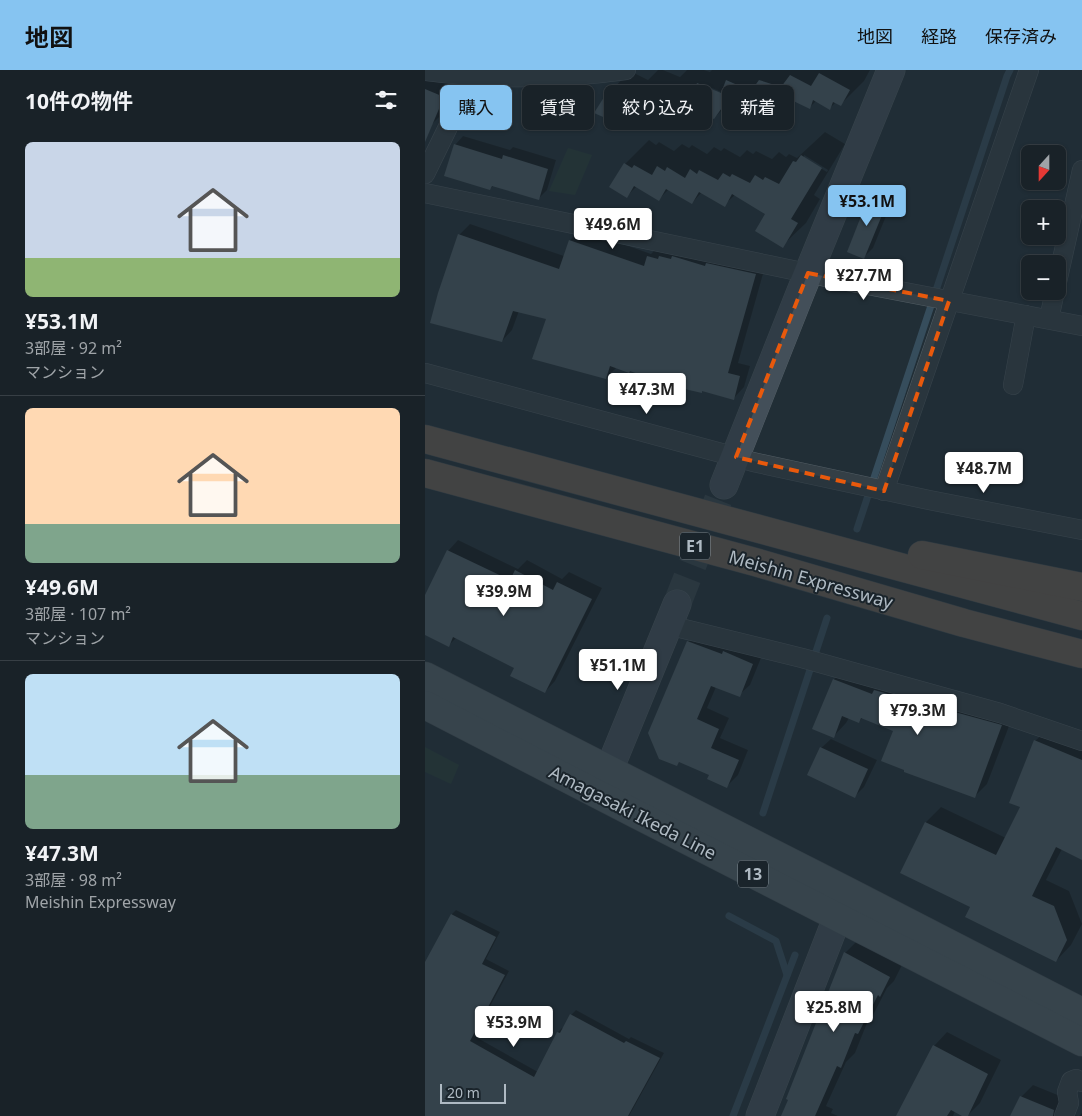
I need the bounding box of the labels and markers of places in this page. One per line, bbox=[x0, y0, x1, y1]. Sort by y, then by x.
pin: ¥53.1M bbox=[826, 184, 908, 227]
pin: ¥49.6M bbox=[572, 208, 654, 250]
pin: ¥27.7M bbox=[823, 258, 905, 301]
pin: ¥47.3M bbox=[606, 372, 688, 415]
pin: ¥48.7M bbox=[943, 452, 1025, 494]
pin: ¥39.9M bbox=[463, 574, 545, 617]
pin: ¥51.1M bbox=[577, 648, 659, 691]
pin: ¥79.3M bbox=[877, 694, 959, 736]
pin: ¥25.8M bbox=[793, 990, 875, 1033]
pin: ¥53.9M bbox=[473, 1006, 555, 1048]

